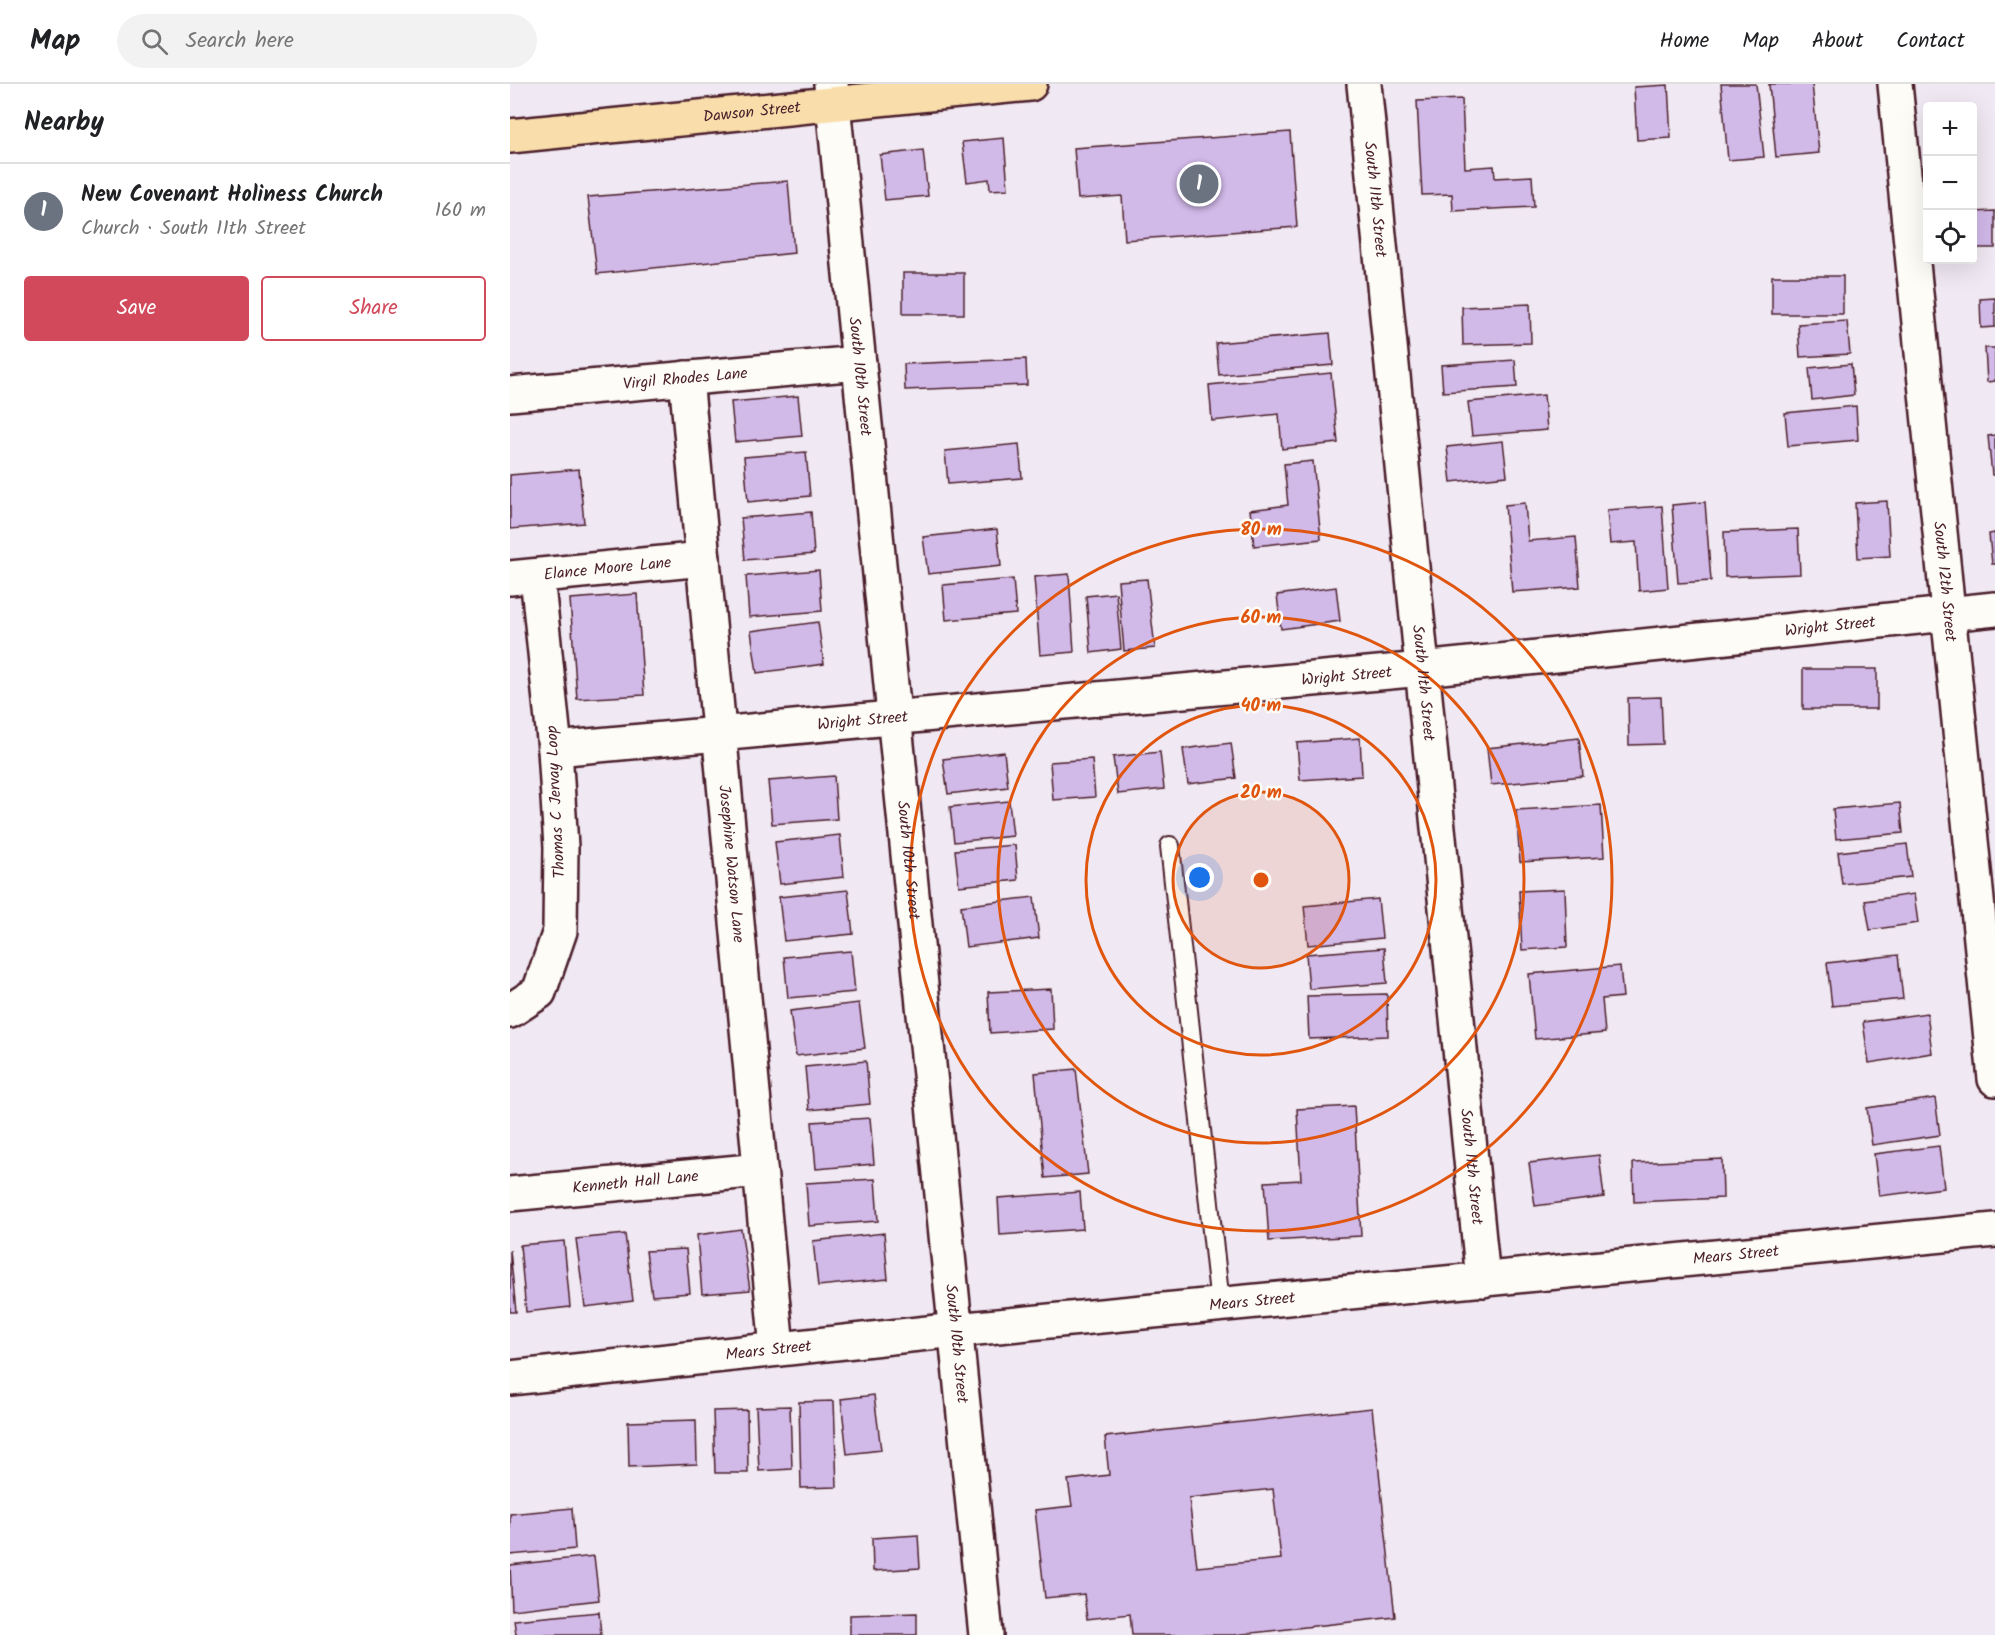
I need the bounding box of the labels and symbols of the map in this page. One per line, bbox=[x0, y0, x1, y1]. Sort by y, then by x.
street label: Dawson Street bbox=[702, 94, 803, 129]
street label: South 11th Street bbox=[1357, 140, 1394, 259]
pin: 1 bbox=[1180, 162, 1218, 206]
street label: South 10th Street bbox=[842, 316, 879, 438]
street label: Virgil Rhodes Lane bbox=[622, 360, 749, 396]
text: 80 m bbox=[1240, 516, 1282, 545]
street label: South 12th Street bbox=[1927, 520, 1964, 644]
street label: Elance Moore Lane bbox=[543, 550, 673, 587]
text: 60 m bbox=[1241, 604, 1282, 633]
street label: Wright Street bbox=[1784, 609, 1877, 643]
street label: South 11th Street bbox=[1405, 624, 1442, 743]
street label: Wright Street bbox=[1300, 659, 1394, 693]
text: 40 m bbox=[1241, 692, 1282, 721]
street label: Wright Street bbox=[816, 704, 910, 737]
street label: Thomas C Jervay Loop bbox=[539, 725, 572, 879]
text: 20 m bbox=[1240, 779, 1282, 808]
street label: Josephine Watson Lane bbox=[712, 784, 751, 944]
street label: South 10th Street bbox=[890, 799, 927, 922]
your location bbox=[1185, 863, 1214, 892]
centre of rings bbox=[1251, 870, 1271, 890]
street label: South 11th Street bbox=[1454, 1107, 1490, 1227]
street label: Kenneth Hall Lane bbox=[571, 1163, 700, 1200]
street label: Mears Street bbox=[1692, 1238, 1781, 1272]
street label: South 10th Street bbox=[939, 1283, 975, 1405]
street label: Mears Street bbox=[1208, 1285, 1297, 1318]
street label: Mears Street bbox=[724, 1333, 814, 1367]

